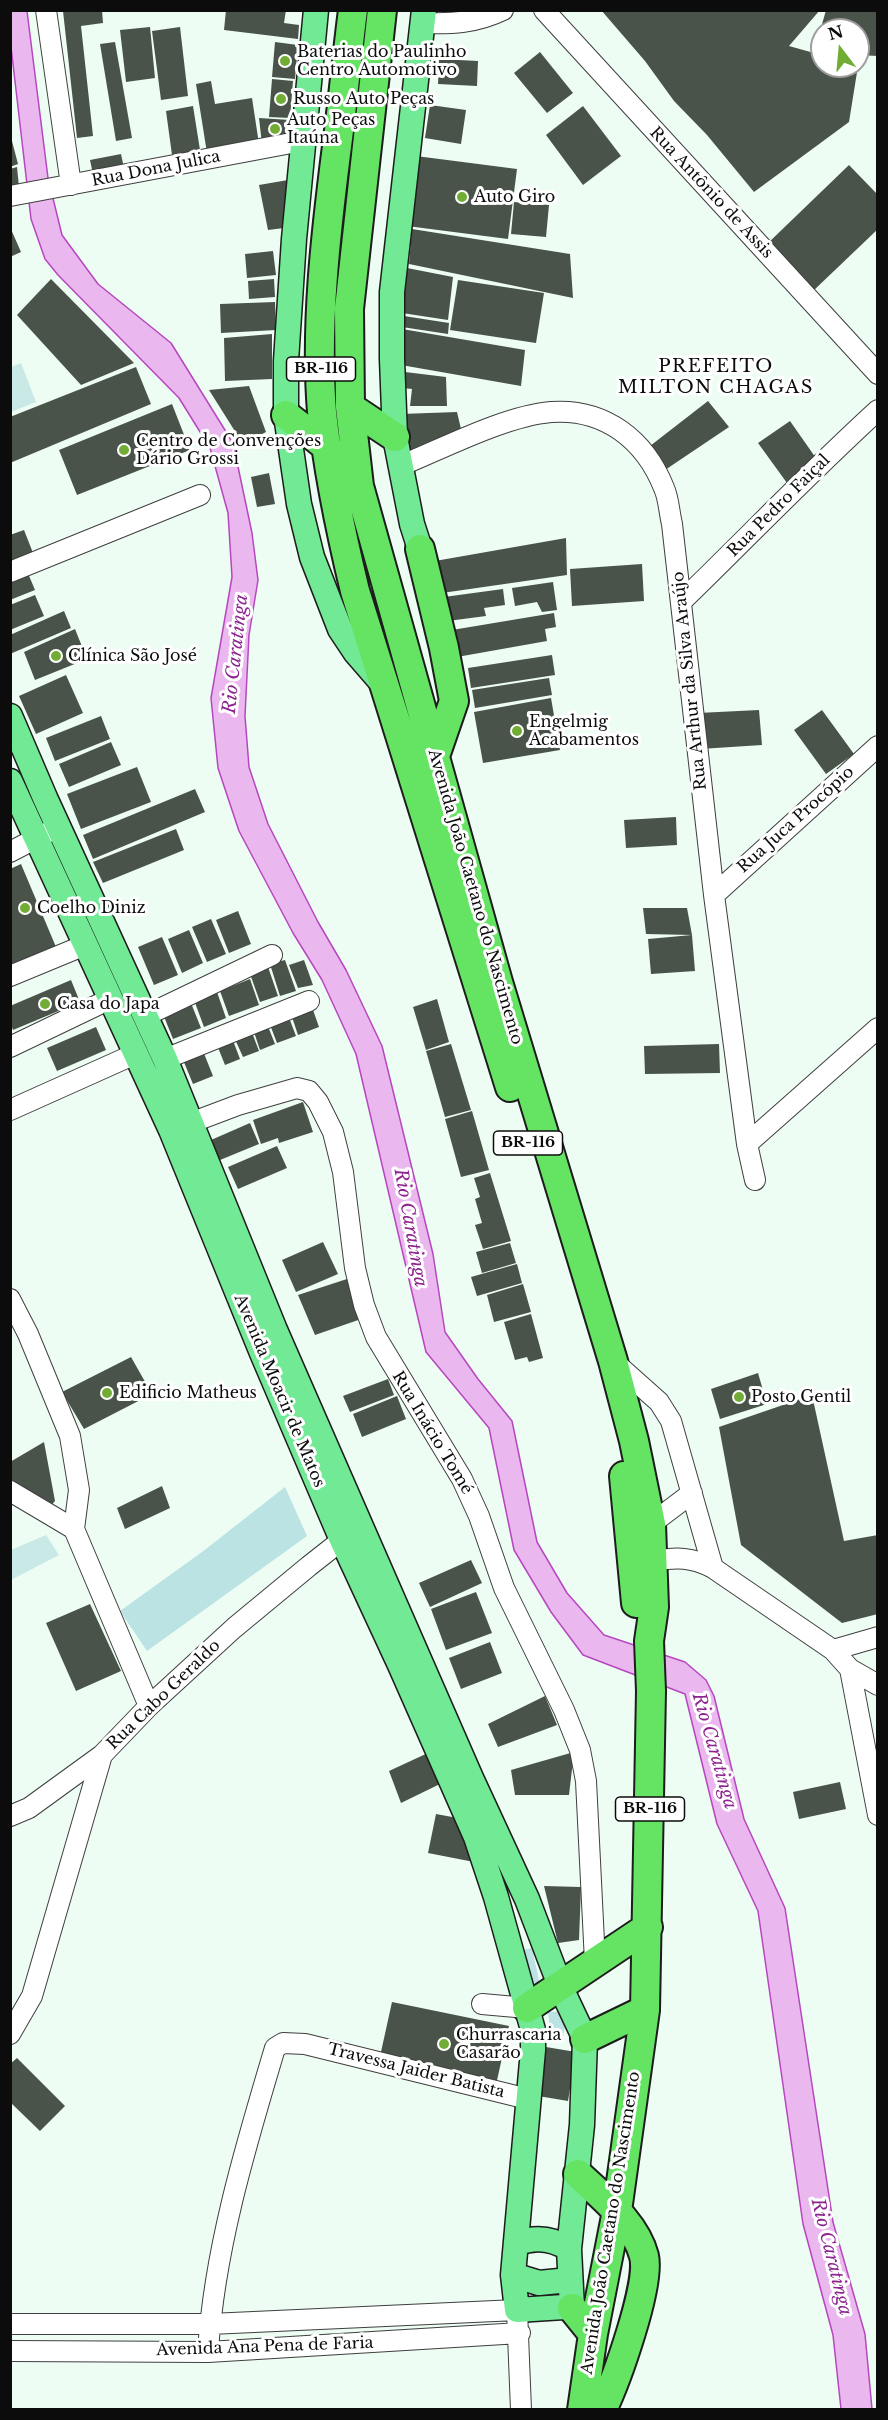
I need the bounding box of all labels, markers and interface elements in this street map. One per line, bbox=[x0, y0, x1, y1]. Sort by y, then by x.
north arrow bbox=[810, 18, 870, 78]
text: N bbox=[826, 21, 846, 44]
place label: Baterias do Paulinho Centro Automotivo bbox=[297, 42, 467, 80]
marker: Baterias do Paulinho Centro Automotivo bbox=[278, 54, 292, 68]
place label: Russo Auto Peças bbox=[293, 89, 434, 109]
marker: Russo Auto Peças bbox=[274, 92, 288, 106]
place label: Auto Peças Itaúna bbox=[287, 110, 375, 148]
marker: Auto Peças Itaúna bbox=[268, 122, 282, 136]
street label: Rua Antônio de Assis bbox=[645, 123, 777, 263]
street label: Rua Dona Julica bbox=[90, 147, 222, 191]
place label: Auto Giro bbox=[474, 187, 555, 207]
marker: Auto Giro bbox=[455, 190, 469, 204]
district label: PREFEITO MILTON CHAGAS bbox=[618, 356, 814, 398]
road number: BR-116 bbox=[286, 357, 356, 381]
place label: Centro de Convenções Dário Grossi bbox=[136, 431, 321, 469]
marker: Centro de Convenções Dário Grossi bbox=[117, 443, 131, 457]
street label: Rua Pedro Faiçal bbox=[724, 451, 834, 561]
street label: Rua Arthur da Silva Araújo bbox=[669, 571, 711, 791]
water label: Rio Caratinga bbox=[219, 593, 253, 715]
place label: Clínica São José bbox=[68, 646, 197, 666]
marker: Clínica São José bbox=[49, 649, 63, 663]
place label: Engelmig Acabamentos bbox=[529, 712, 639, 750]
marker: Engelmig Acabamentos bbox=[510, 724, 524, 738]
street label: Avenida João Caetano do Nascimento bbox=[424, 747, 526, 1047]
street label: Rua Juca Procópio bbox=[734, 763, 858, 877]
place label: Coelho Diniz bbox=[37, 898, 146, 918]
marker: Coelho Diniz bbox=[18, 901, 32, 915]
place label: Casa do Japa bbox=[57, 994, 160, 1014]
marker: Casa do Japa bbox=[38, 997, 52, 1011]
road number: BR-116 bbox=[494, 1131, 562, 1155]
water label: Rio Caratinga bbox=[389, 1167, 431, 1289]
street label: Avenida Moacir de Matos bbox=[230, 1292, 328, 1490]
street label: Rua Inácio Tomé bbox=[388, 1368, 476, 1498]
place label: Edificio Matheus bbox=[119, 1383, 257, 1403]
marker: Edificio Matheus bbox=[100, 1386, 114, 1400]
place label: Posto Gentil bbox=[751, 1387, 851, 1407]
marker: Posto Gentil bbox=[732, 1390, 746, 1404]
street label: Rua Cabo Geraldo bbox=[103, 1636, 225, 1754]
water label: Rio Caratinga bbox=[687, 1690, 741, 1812]
road number: BR-116 bbox=[616, 1797, 684, 1821]
place label: Churrascaria Casarão bbox=[456, 2025, 561, 2063]
marker: Churrascaria Casarão bbox=[437, 2037, 451, 2051]
street label: Travessa Jaider Batista bbox=[326, 2040, 506, 2102]
street label: Avenida João Caetano do Nascimento bbox=[578, 2070, 644, 2376]
water label: Rio Caratinga bbox=[806, 2196, 856, 2318]
street label: Avenida Ana Pena de Faria bbox=[156, 2334, 374, 2360]

